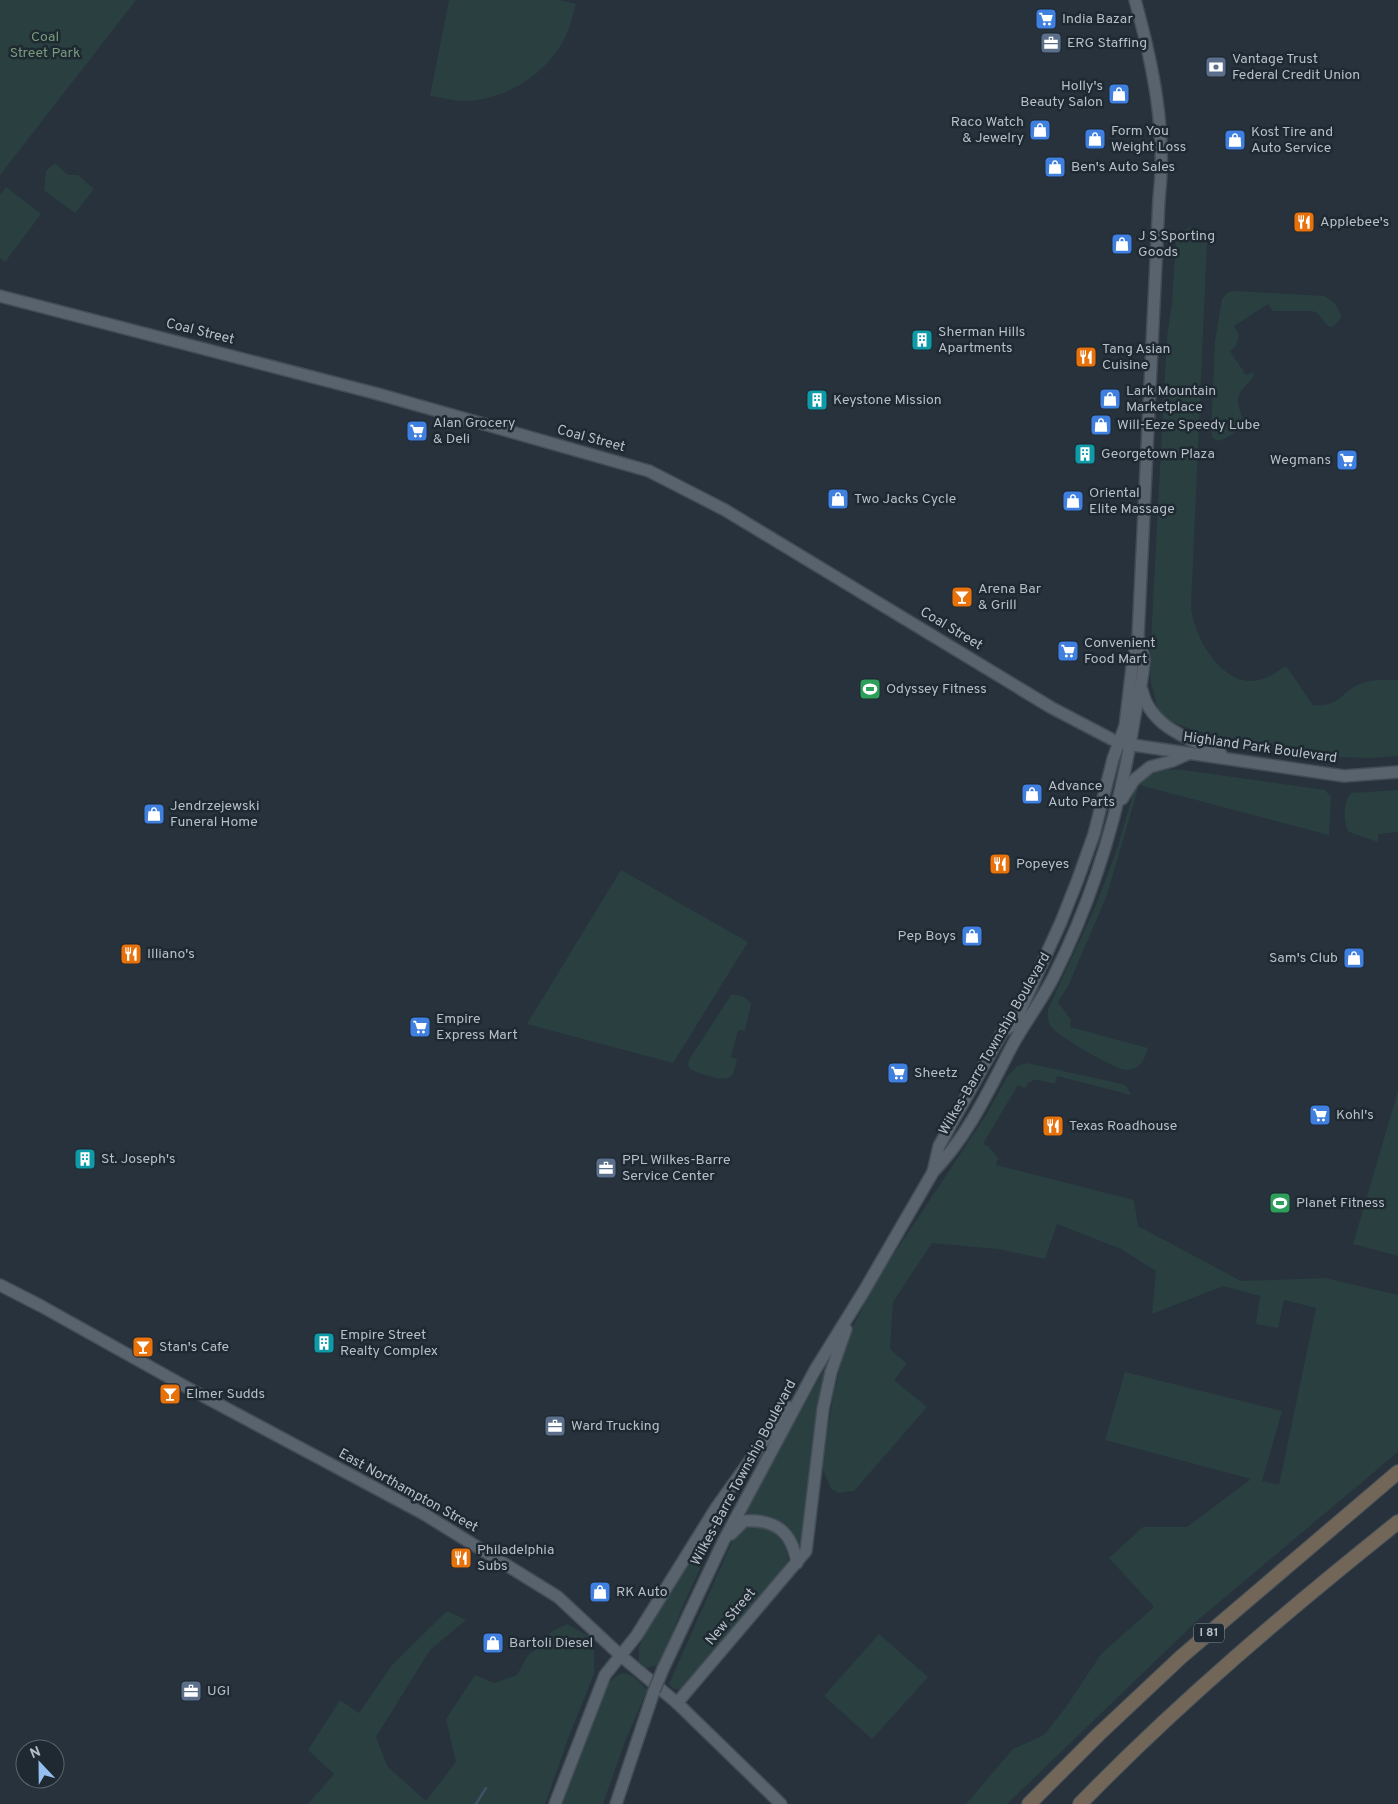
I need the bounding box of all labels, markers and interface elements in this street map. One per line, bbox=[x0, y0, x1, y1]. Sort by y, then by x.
supermarket icon: India Bazar bbox=[1034, 7, 1058, 31]
place label: India Bazar bbox=[1062, 11, 1133, 28]
park label: Coal Street Park bbox=[10, 29, 80, 62]
office icon: ERG Staffing bbox=[1039, 31, 1063, 55]
place label: ERG Staffing bbox=[1067, 35, 1147, 52]
place label: Vantage Trust Federal Credit Union bbox=[1232, 51, 1360, 84]
bank icon: Vantage Trust Federal Credit Union bbox=[1204, 55, 1228, 79]
place label: Holly's Beauty Salon bbox=[1020, 78, 1103, 111]
shop icon: Holly's Beauty Salon bbox=[1107, 82, 1131, 106]
place label: Raco Watch & Jewelry bbox=[951, 114, 1024, 147]
shop icon: Raco Watch & Jewelry bbox=[1028, 118, 1052, 142]
place label: Form You Weight Loss bbox=[1111, 123, 1186, 156]
place label: Kost Tire and Auto Service bbox=[1251, 124, 1333, 157]
shop icon: Form You Weight Loss bbox=[1083, 127, 1107, 151]
shop icon: Kost Tire and Auto Service bbox=[1223, 128, 1247, 152]
shop icon: Ben's Auto Sales bbox=[1043, 155, 1067, 179]
place label: Ben's Auto Sales bbox=[1071, 159, 1175, 176]
restaurant icon: Applebee's bbox=[1292, 210, 1316, 234]
place label: Applebee's bbox=[1320, 214, 1389, 231]
place label: J S Sporting Goods bbox=[1138, 228, 1215, 261]
shop icon: J S Sporting Goods bbox=[1110, 232, 1134, 256]
street label: Coal Street bbox=[164, 315, 236, 349]
place label: Sherman Hills Apartments bbox=[938, 324, 1025, 357]
building icon: Sherman Hills Apartments bbox=[910, 328, 934, 352]
place label: Tang Asian Cuisine bbox=[1102, 341, 1171, 374]
restaurant icon: Tang Asian Cuisine bbox=[1074, 345, 1098, 369]
place label: Lark Mountain Marketplace bbox=[1126, 383, 1216, 416]
shop icon: Lark Mountain Marketplace bbox=[1098, 387, 1122, 411]
building icon: Keystone Mission bbox=[805, 388, 829, 412]
place label: Keystone Mission bbox=[833, 392, 942, 409]
shop icon: Will-Eeze Speedy Lube bbox=[1089, 413, 1113, 437]
place label: Alan Grocery & Deli bbox=[433, 415, 515, 448]
place label: Will-Eeze Speedy Lube bbox=[1117, 417, 1260, 434]
supermarket icon: Alan Grocery & Deli bbox=[405, 419, 429, 443]
street label: Coal Street bbox=[555, 422, 627, 456]
building icon: Georgetown Plaza bbox=[1073, 442, 1097, 466]
place label: Georgetown Plaza bbox=[1101, 446, 1215, 463]
supermarket icon: Wegmans bbox=[1335, 448, 1359, 472]
place label: Wegmans bbox=[1270, 452, 1331, 469]
place label: Oriental Elite Massage bbox=[1089, 485, 1175, 518]
shop icon: Two Jacks Cycle bbox=[826, 487, 850, 511]
shop icon: Oriental Elite Massage bbox=[1061, 489, 1085, 513]
place label: Two Jacks Cycle bbox=[854, 491, 956, 508]
place label: Arena Bar & Grill bbox=[978, 581, 1042, 614]
bar icon: Arena Bar & Grill bbox=[950, 585, 974, 609]
street label: Coal Street bbox=[917, 604, 985, 654]
place label: Convenient Food Mart bbox=[1084, 635, 1156, 668]
supermarket icon: Convenient Food Mart bbox=[1056, 639, 1080, 663]
sports icon: Odyssey Fitness bbox=[858, 677, 882, 701]
place label: Odyssey Fitness bbox=[886, 681, 987, 698]
street label: Highland Park Boulevard bbox=[1182, 729, 1338, 767]
place label: Advance Auto Parts bbox=[1048, 778, 1115, 811]
shop icon: Advance Auto Parts bbox=[1020, 782, 1044, 806]
place label: Jendrzejewski Funeral Home bbox=[170, 798, 260, 831]
shop icon: Jendrzejewski Funeral Home bbox=[142, 802, 166, 826]
restaurant icon: Popeyes bbox=[988, 852, 1012, 876]
place label: Popeyes bbox=[1016, 856, 1069, 873]
shop icon: Pep Boys bbox=[960, 924, 984, 948]
place label: Pep Boys bbox=[898, 928, 956, 945]
restaurant icon: Illiano's bbox=[119, 942, 143, 966]
place label: Illiano's bbox=[147, 946, 195, 963]
shop icon: Sam's Club bbox=[1342, 946, 1366, 970]
street label: Wilkes-Barre Township Boulevard bbox=[936, 950, 1054, 1138]
place label: Sam's Club bbox=[1269, 950, 1338, 967]
place label: Empire Express Mart bbox=[436, 1011, 518, 1044]
supermarket icon: Empire Express Mart bbox=[408, 1015, 432, 1039]
supermarket icon: Sheetz bbox=[886, 1061, 910, 1085]
place label: Sheetz bbox=[914, 1065, 958, 1082]
supermarket icon: Kohl's bbox=[1308, 1103, 1332, 1127]
place label: Kohl's bbox=[1336, 1107, 1374, 1124]
restaurant icon: Texas Roadhouse bbox=[1041, 1114, 1065, 1138]
place label: Texas Roadhouse bbox=[1069, 1118, 1177, 1135]
building icon: St. Joseph's bbox=[73, 1147, 97, 1171]
place label: St. Joseph's bbox=[101, 1151, 175, 1168]
place label: PPL Wilkes-Barre Service Center bbox=[622, 1152, 730, 1185]
office icon: PPL Wilkes-Barre Service Center bbox=[594, 1156, 618, 1180]
sports icon: Planet Fitness bbox=[1268, 1191, 1292, 1215]
place label: Planet Fitness bbox=[1296, 1195, 1385, 1212]
place label: Empire Street Realty Complex bbox=[340, 1327, 438, 1360]
building icon: Empire Street Realty Complex bbox=[312, 1331, 336, 1355]
bar icon: Stan's Cafe bbox=[131, 1335, 155, 1359]
place label: Stan's Cafe bbox=[159, 1339, 229, 1356]
street label: Wilkes-Barre Township Boulevard bbox=[688, 1377, 800, 1569]
bar icon: Elmer Sudds bbox=[158, 1382, 182, 1406]
place label: Elmer Sudds bbox=[186, 1386, 265, 1403]
office icon: Ward Trucking bbox=[543, 1414, 567, 1438]
place label: Ward Trucking bbox=[571, 1418, 660, 1435]
street label: East Northampton Street bbox=[335, 1446, 481, 1536]
place label: Philadelphia Subs bbox=[477, 1542, 554, 1575]
restaurant icon: Philadelphia Subs bbox=[449, 1546, 473, 1570]
shop icon: RK Auto bbox=[588, 1580, 612, 1604]
place label: RK Auto bbox=[616, 1584, 668, 1601]
street label: New Street bbox=[702, 1585, 760, 1649]
road number: I 81 bbox=[1194, 1624, 1224, 1642]
shop icon: Bartoli Diesel bbox=[481, 1631, 505, 1655]
place label: Bartoli Diesel bbox=[509, 1635, 593, 1652]
office icon: UGI bbox=[179, 1679, 203, 1703]
place label: UGI bbox=[207, 1683, 230, 1700]
north arrow bbox=[15, 1739, 65, 1789]
text: N bbox=[28, 1744, 44, 1763]

